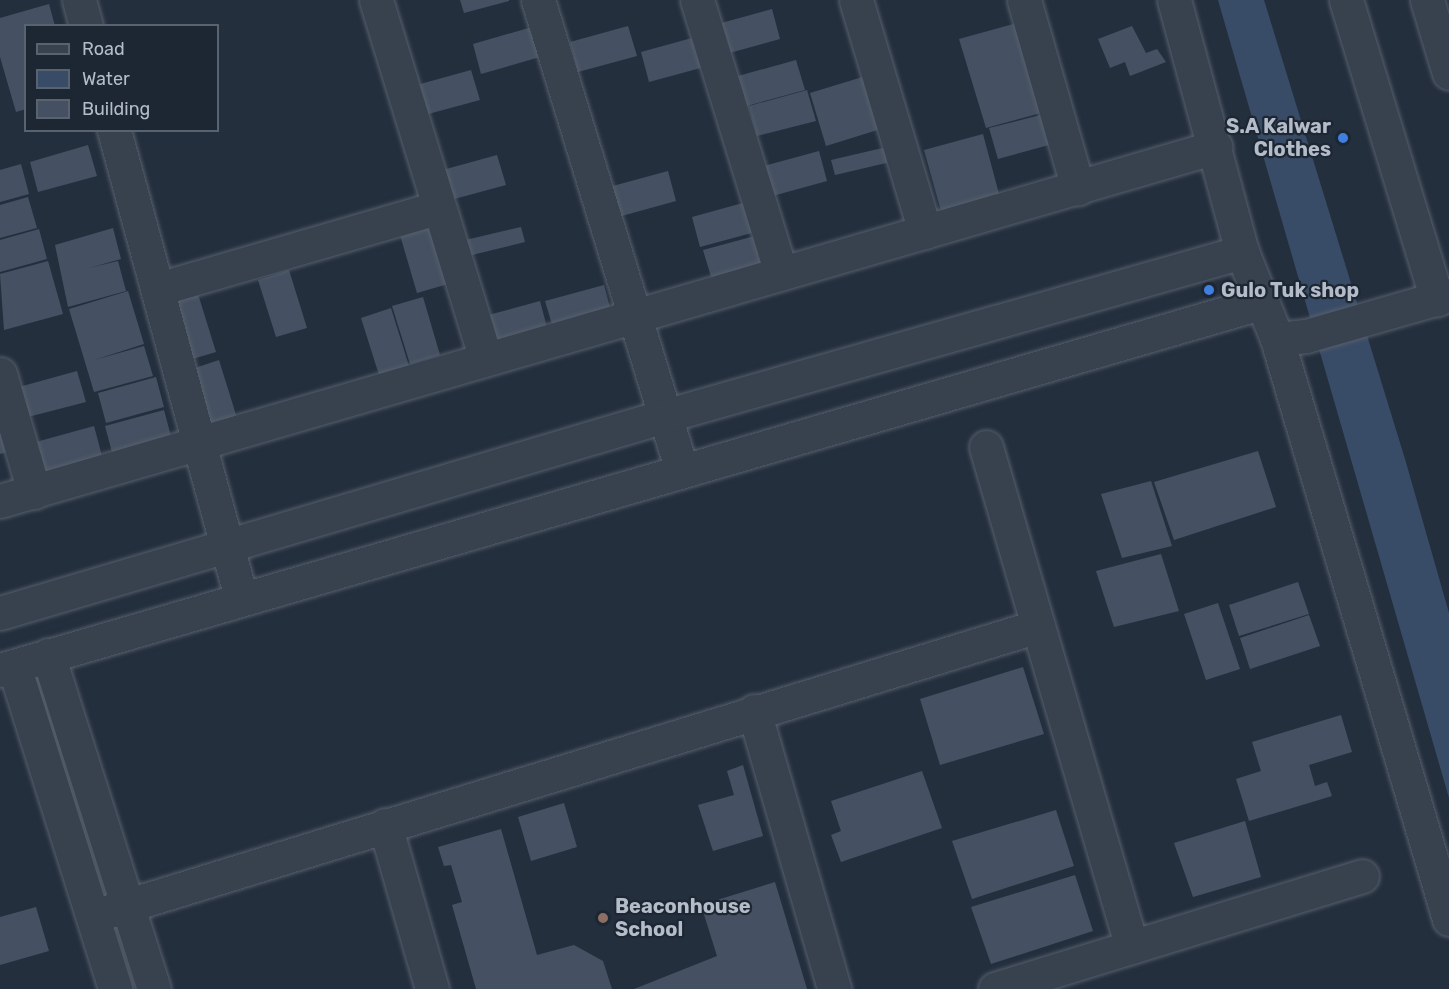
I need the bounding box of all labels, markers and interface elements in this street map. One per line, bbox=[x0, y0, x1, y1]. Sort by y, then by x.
legend bbox=[24, 24, 219, 132]
text: Road bbox=[82, 38, 125, 60]
text: Water bbox=[82, 68, 130, 90]
text: Building bbox=[82, 98, 150, 120]
place label: S.A Kalwar Clothes bbox=[1226, 114, 1331, 161]
marker: S.A Kalwar Clothes bbox=[1336, 131, 1350, 145]
place label: Gulo Tuk shop bbox=[1221, 278, 1360, 302]
marker: Gulo Tuk shop bbox=[1202, 283, 1216, 297]
place label: Beaconhouse School bbox=[615, 894, 751, 941]
marker: Beaconhouse School bbox=[596, 911, 610, 925]

